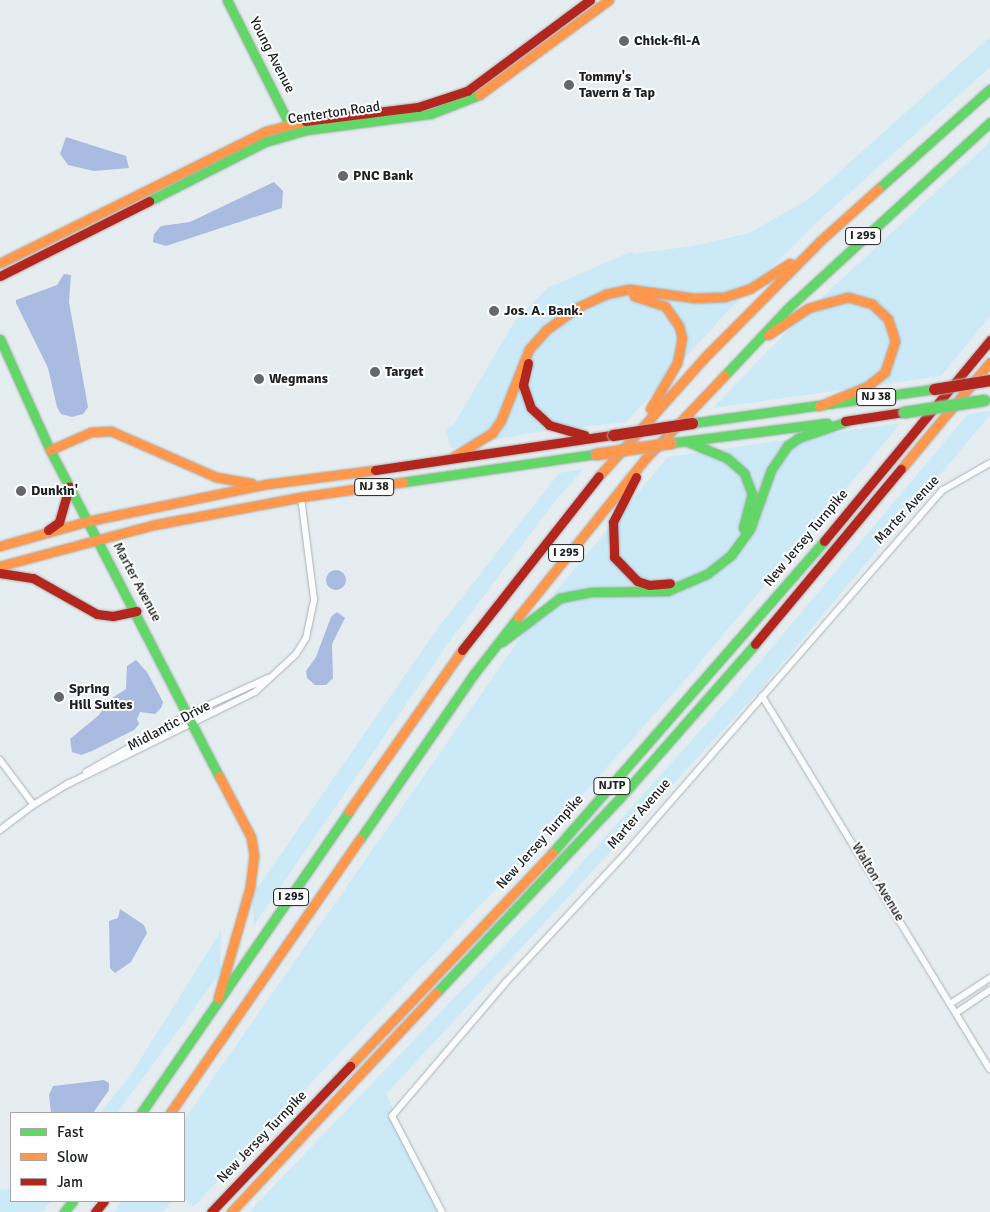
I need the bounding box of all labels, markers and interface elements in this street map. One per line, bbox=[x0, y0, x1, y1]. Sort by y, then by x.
street label: Young Avenue bbox=[246, 14, 298, 96]
place label: Chick-fil-A bbox=[634, 33, 700, 49]
marker: Chick-fil-A bbox=[618, 35, 630, 47]
place label: Tommy's Tavern & Tap bbox=[579, 69, 655, 102]
marker: Tommy's Tavern & Tap bbox=[563, 79, 575, 91]
street label: Centerton Road bbox=[287, 98, 381, 128]
place label: PNC Bank bbox=[353, 168, 413, 184]
marker: PNC Bank bbox=[337, 170, 349, 182]
road number: I 295 bbox=[844, 227, 882, 246]
place label: Jos. A. Bank. bbox=[504, 303, 583, 319]
marker: Jos. A. Bank. bbox=[488, 305, 500, 317]
place label: Target bbox=[385, 364, 423, 380]
marker: Target bbox=[369, 366, 381, 378]
place label: Wegmans bbox=[269, 371, 328, 387]
marker: Wegmans bbox=[253, 373, 265, 385]
road number: NJ 38 bbox=[856, 388, 896, 407]
street label: Marter Avenue bbox=[871, 472, 943, 548]
road number: NJ 38 bbox=[354, 478, 394, 497]
place label: Dunkin' bbox=[31, 483, 78, 499]
marker: Dunkin' bbox=[15, 485, 27, 497]
street label: New Jersey Turnpike bbox=[760, 486, 852, 590]
street label: Marter Avenue bbox=[109, 539, 165, 625]
road number: I 295 bbox=[547, 544, 585, 562]
place label: Spring Hill Suites bbox=[69, 681, 132, 714]
marker: Spring Hill Suites bbox=[53, 691, 65, 703]
street label: Midlantic Drive bbox=[125, 697, 213, 755]
street label: Marter Avenue bbox=[604, 775, 674, 853]
road number: NJTP bbox=[593, 776, 631, 796]
street label: New Jersey Turnpike bbox=[493, 791, 587, 893]
street label: Walton Avenue bbox=[848, 840, 908, 924]
road number: I 295 bbox=[272, 888, 310, 906]
street label: New Jersey Turnpike bbox=[214, 1087, 310, 1187]
legend bbox=[10, 1112, 185, 1202]
text: Fast bbox=[57, 1123, 84, 1141]
text: Slow bbox=[57, 1148, 88, 1166]
text: Jam bbox=[57, 1173, 83, 1191]

